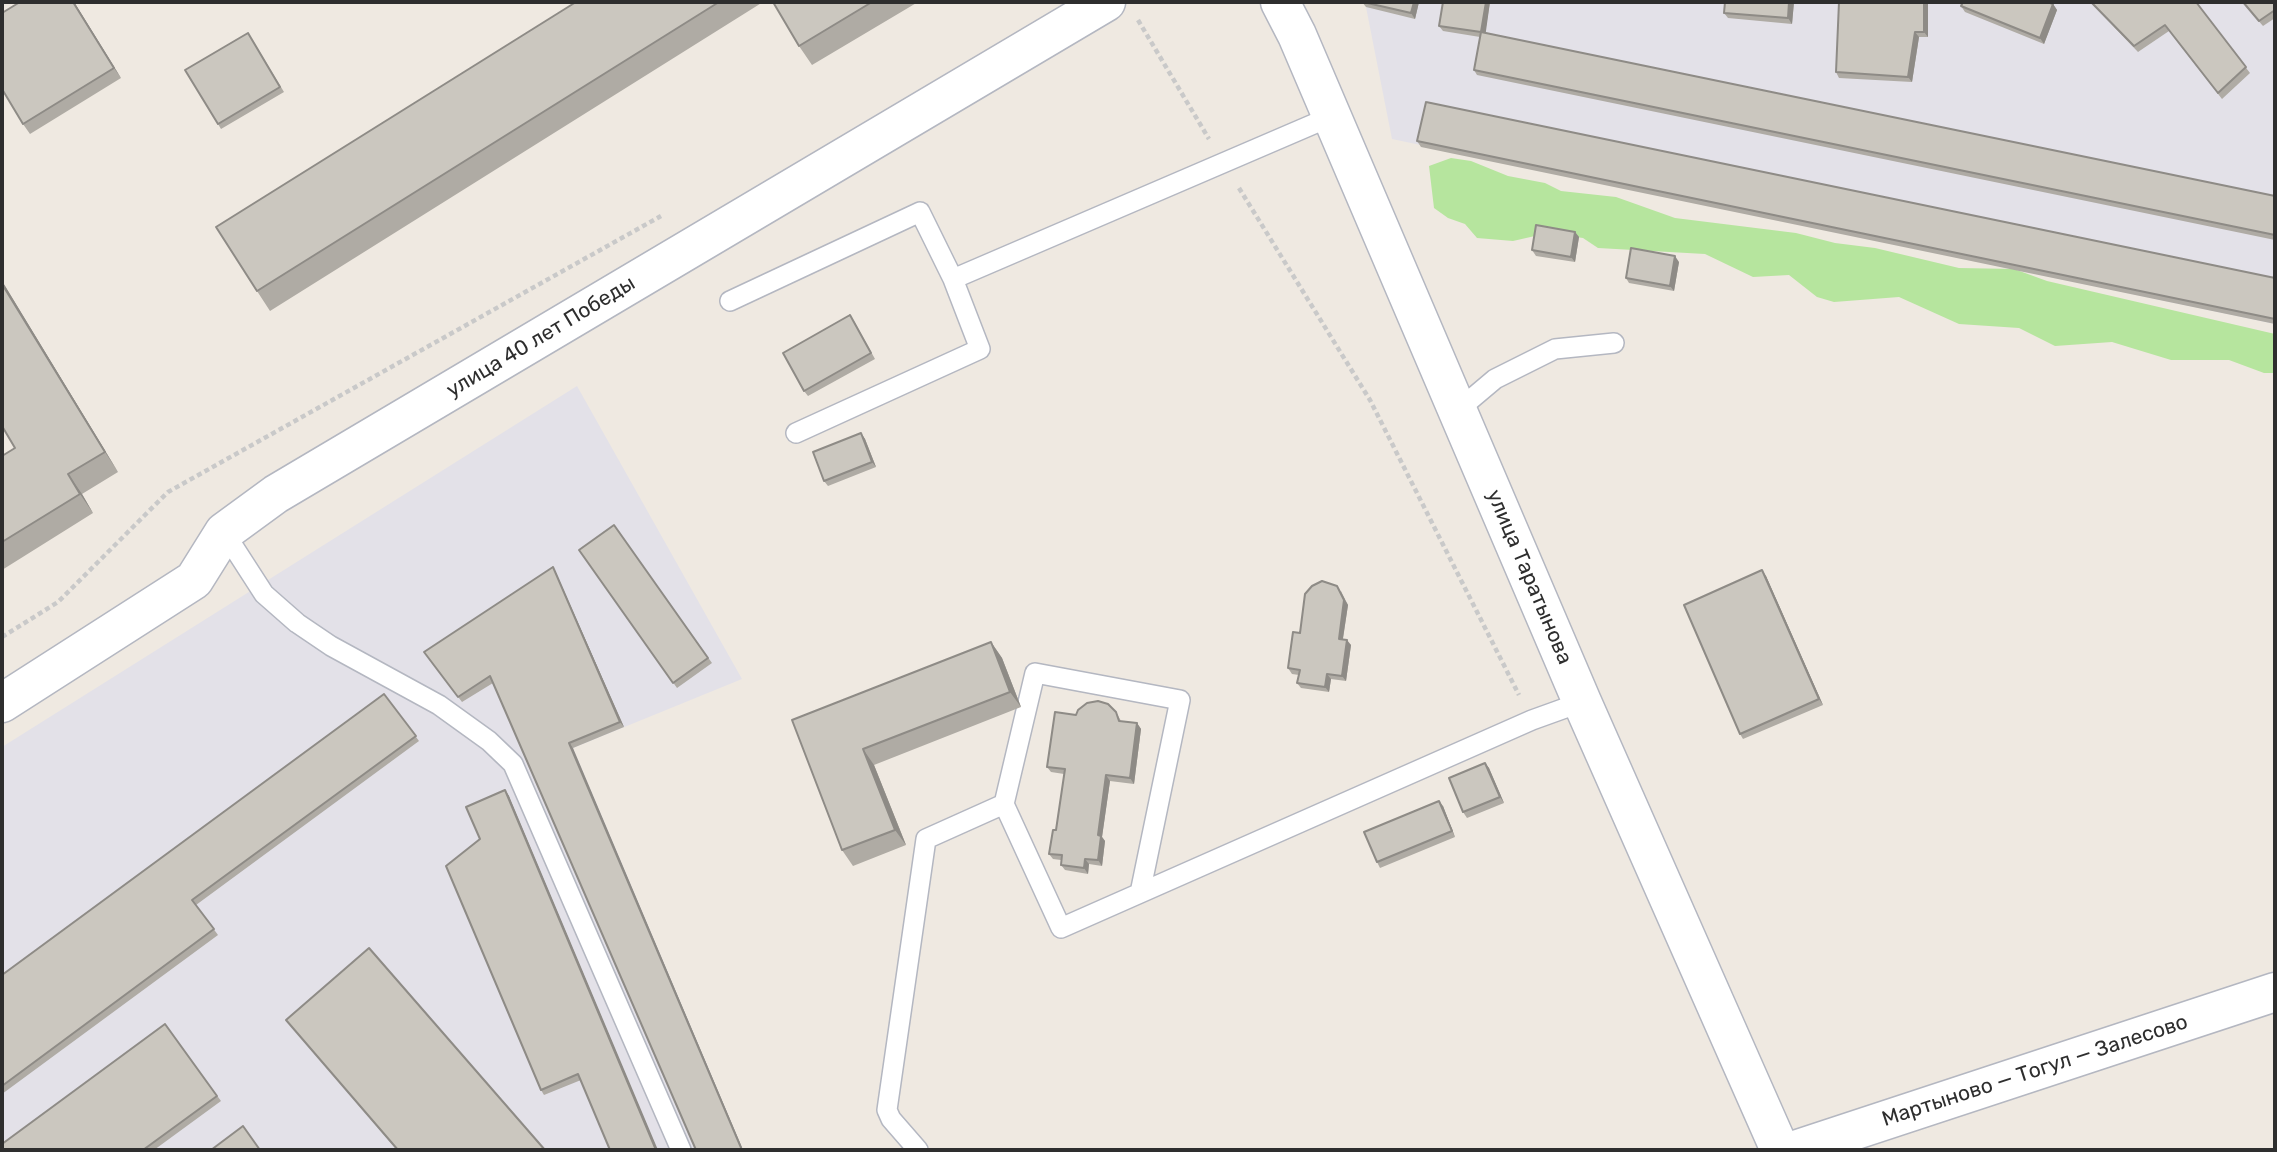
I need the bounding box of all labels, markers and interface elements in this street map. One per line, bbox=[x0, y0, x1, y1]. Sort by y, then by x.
street label: улица 40 лет Победы bbox=[442, 271, 640, 403]
street label: улица Таратынова bbox=[1481, 486, 1577, 668]
street label: Мартыново — Тогул — Залесово bbox=[1879, 1010, 2191, 1132]

